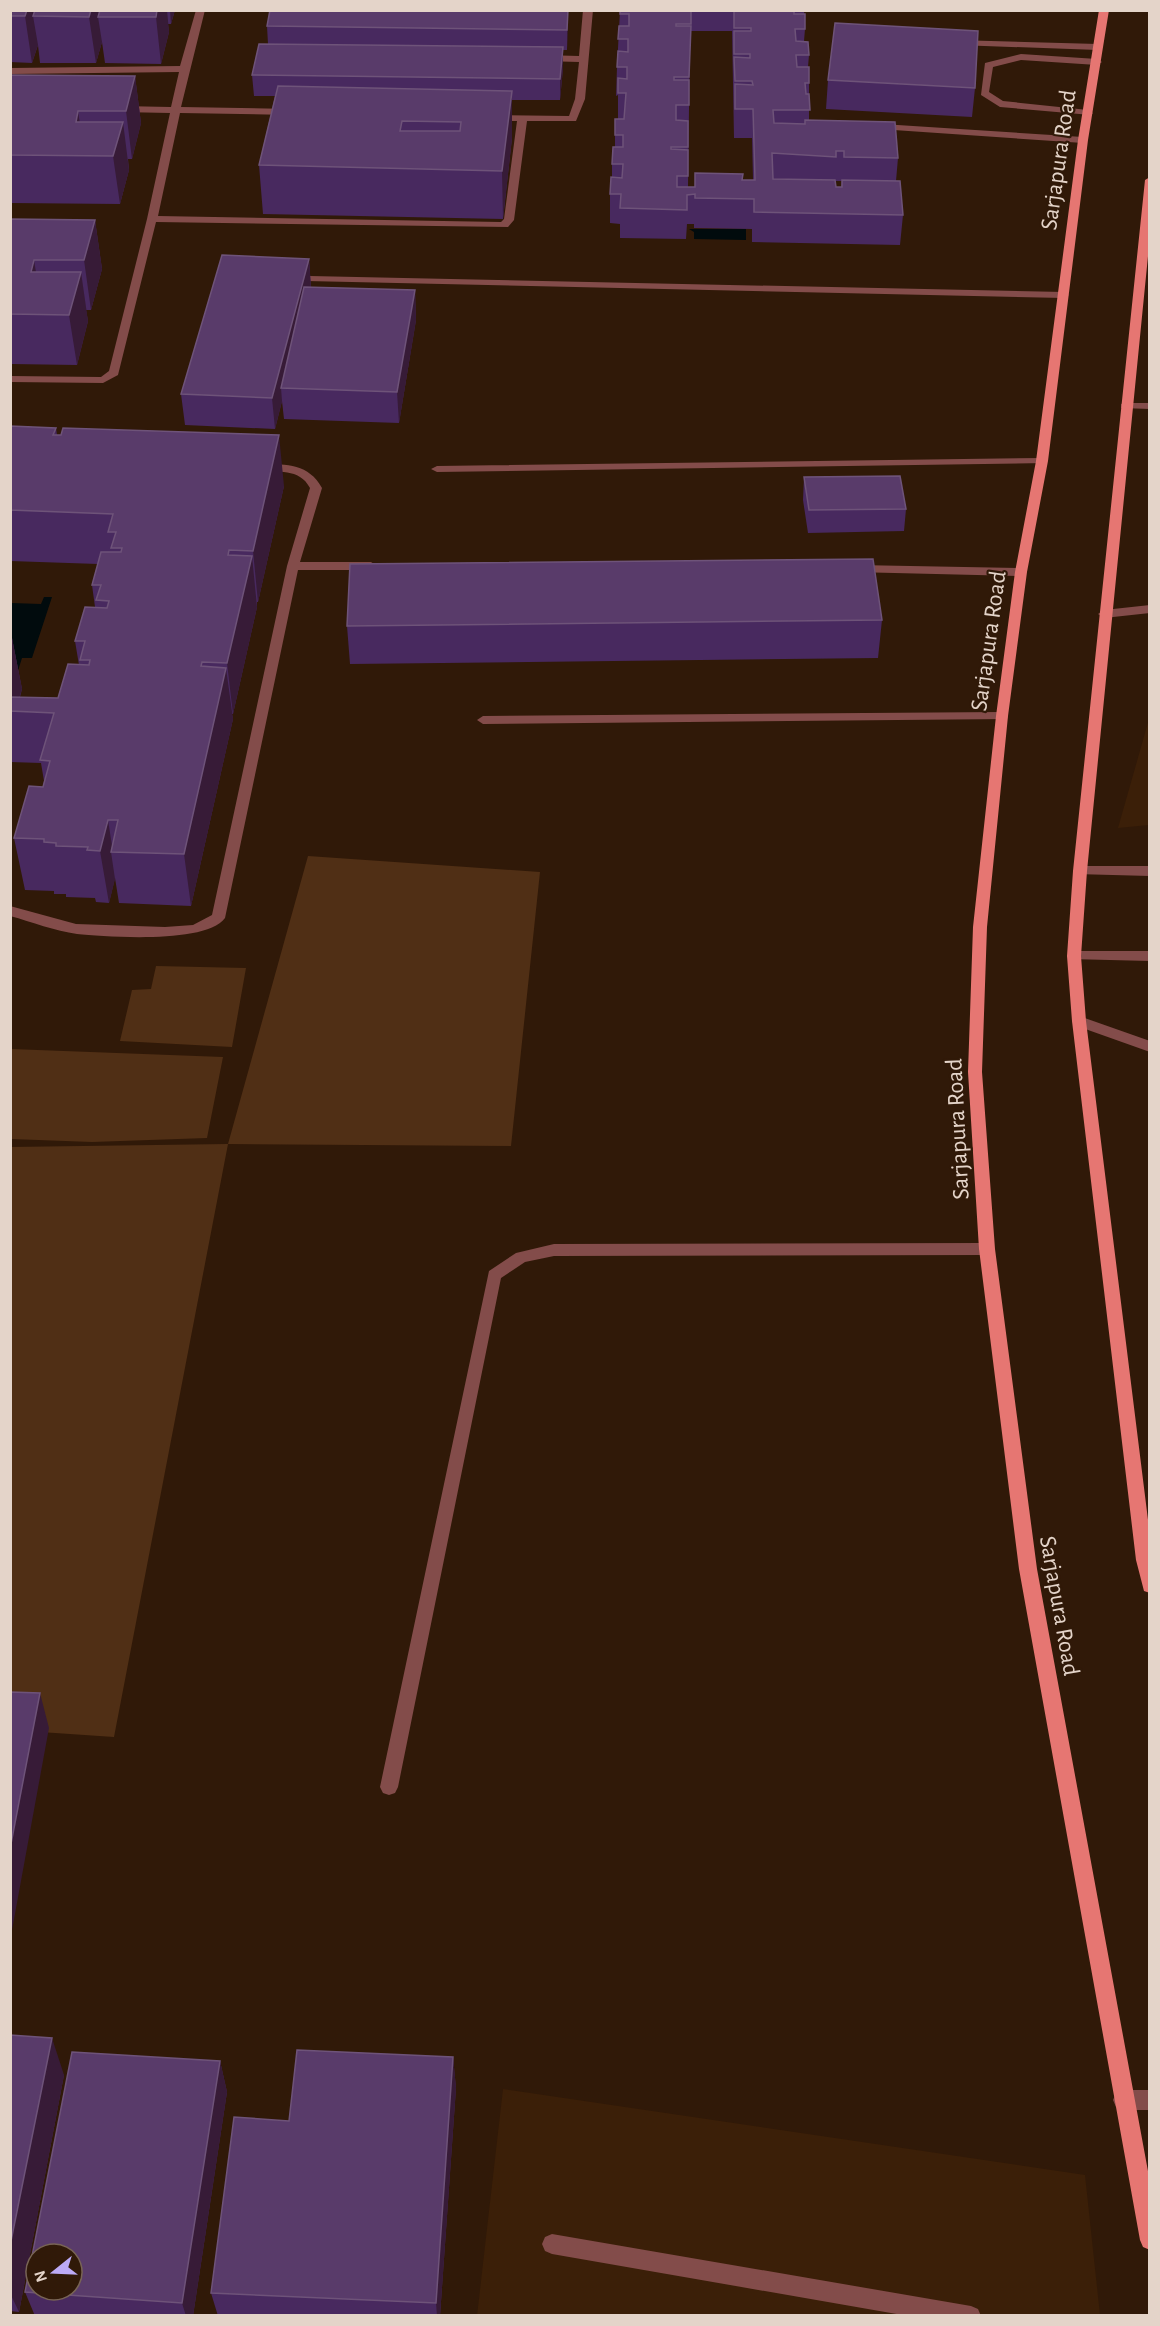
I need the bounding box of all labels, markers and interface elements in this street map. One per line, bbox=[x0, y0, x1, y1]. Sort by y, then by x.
street label: Sarjapura Road bbox=[1037, 88, 1081, 232]
street label: Sarjapura Road bbox=[967, 569, 1011, 713]
street label: Sarjapura Road bbox=[942, 1058, 974, 1200]
street label: Sarjapura Road bbox=[1035, 1534, 1083, 1678]
north arrow bbox=[24, 2242, 84, 2302]
text: N bbox=[31, 2269, 50, 2284]

